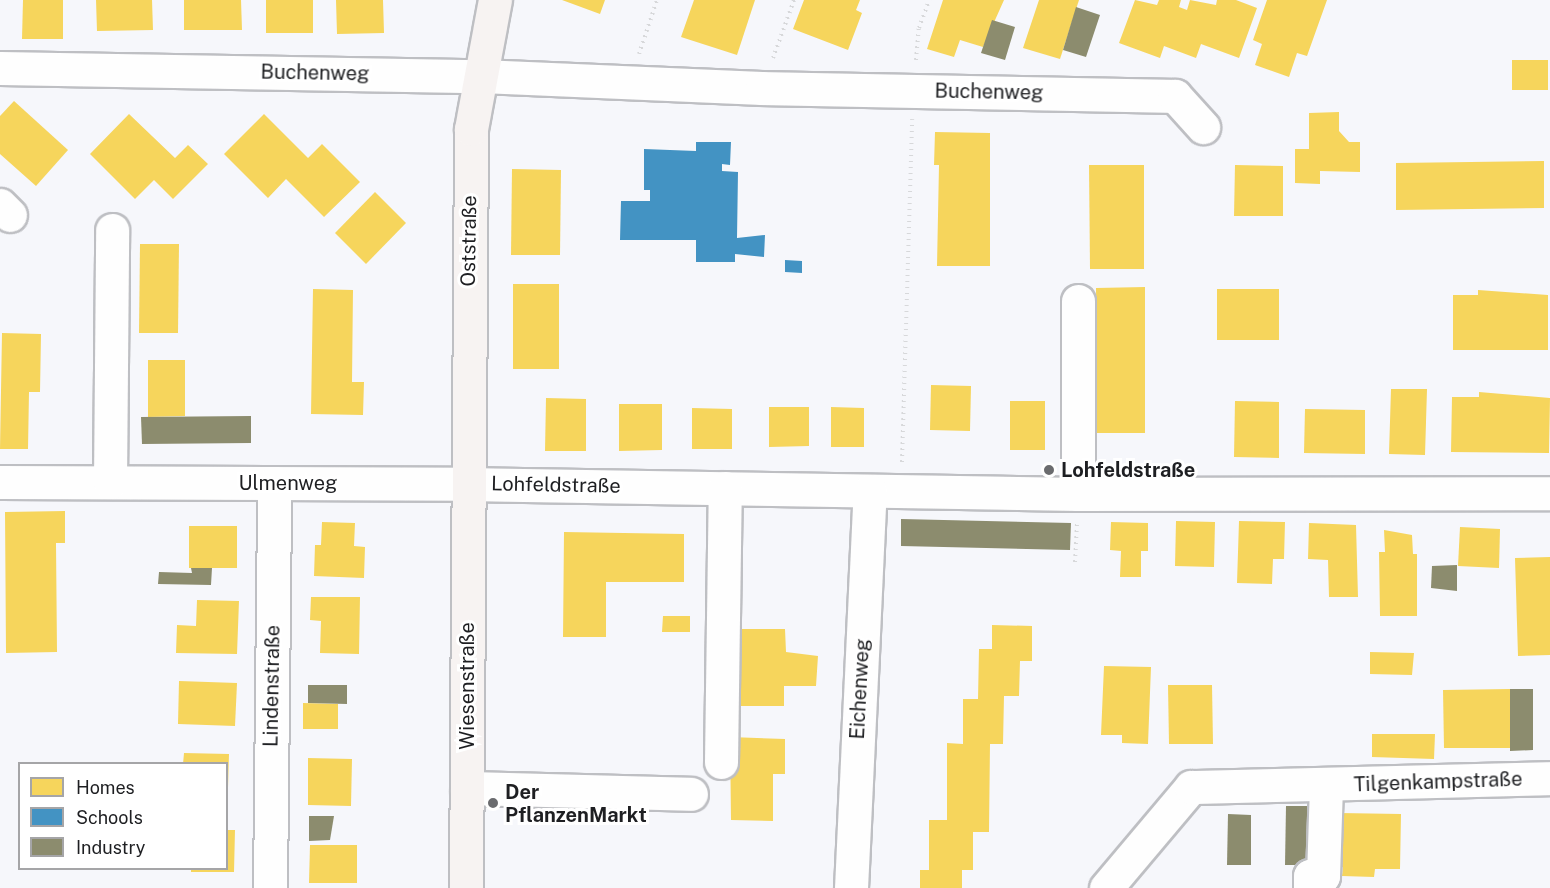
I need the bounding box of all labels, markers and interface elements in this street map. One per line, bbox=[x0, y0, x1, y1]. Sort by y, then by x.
street label: Buchenweg bbox=[260, 60, 370, 86]
street label: Buchenweg bbox=[934, 79, 1044, 105]
street label: Oststraße bbox=[456, 195, 482, 287]
place label: Lohfeldstraße bbox=[1061, 458, 1195, 482]
marker: Lohfeldstraße bbox=[1042, 463, 1056, 477]
street label: Ulmenweg bbox=[239, 471, 337, 495]
street label: Lohfeldstraße bbox=[491, 472, 621, 498]
street label: Wiesenstraße bbox=[455, 622, 479, 750]
street label: Lindenstraße bbox=[259, 625, 285, 747]
street label: Eichenweg bbox=[845, 638, 875, 740]
legend bbox=[18, 762, 228, 870]
street label: Tilgenkampstraße bbox=[1353, 767, 1523, 797]
text: Homes bbox=[76, 777, 135, 798]
place label: Der PflanzenMarkt bbox=[505, 780, 647, 827]
marker: Der PflanzenMarkt bbox=[486, 796, 500, 810]
text: Schools bbox=[76, 807, 143, 828]
text: Industry bbox=[76, 837, 145, 858]

